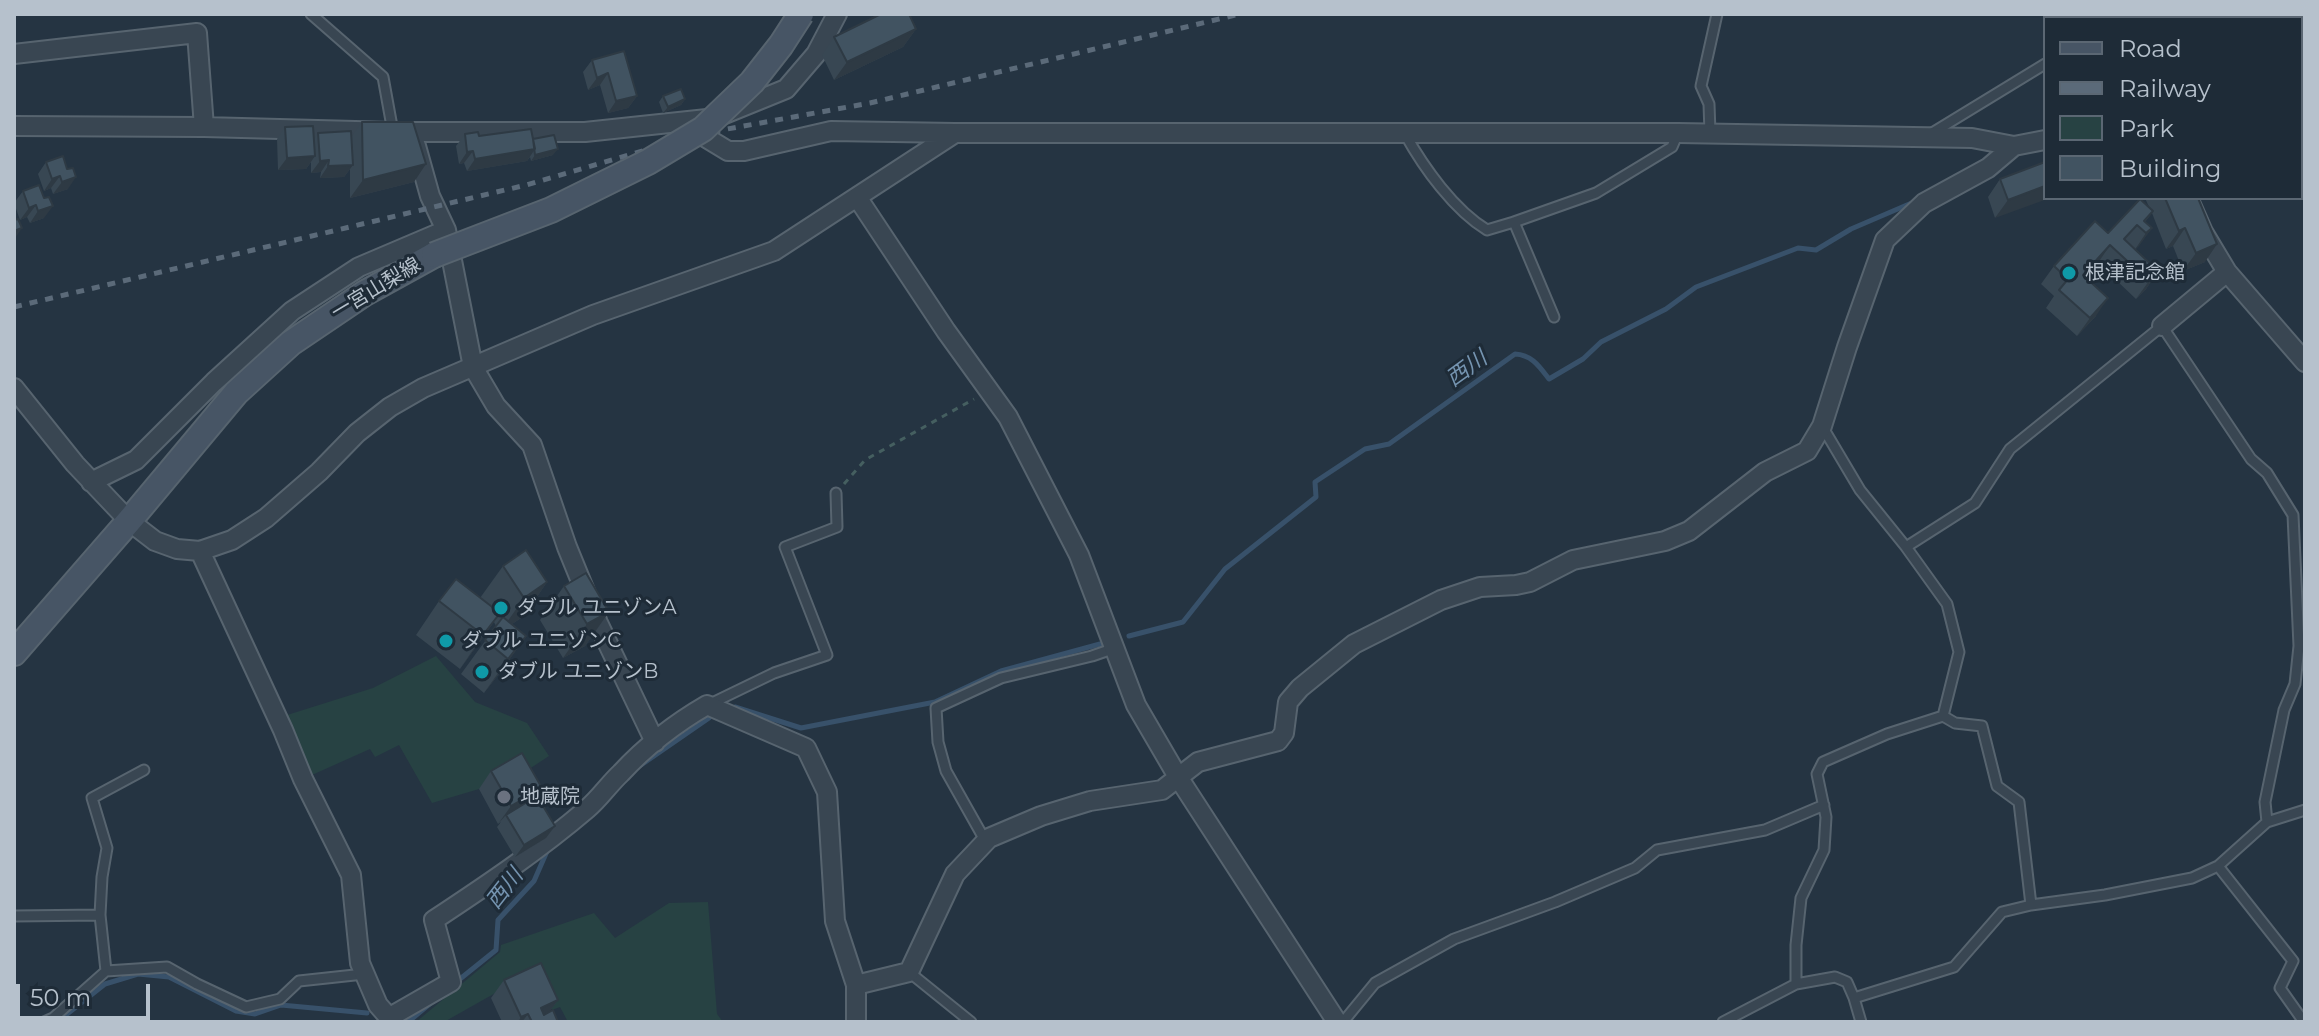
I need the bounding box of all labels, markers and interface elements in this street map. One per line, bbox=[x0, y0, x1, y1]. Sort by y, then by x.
legend bbox=[2043, 16, 2303, 200]
text: Road bbox=[2119, 34, 2182, 63]
text: Railway bbox=[2119, 74, 2211, 103]
text: Park bbox=[2119, 114, 2174, 143]
text: Building bbox=[2119, 154, 2222, 183]
street label: 一宮山梨線 bbox=[327, 253, 425, 325]
place label: 根津記念館 bbox=[2085, 261, 2185, 285]
marker: 根津記念館 bbox=[2060, 264, 2078, 282]
water label: 西川 bbox=[1441, 345, 1493, 393]
place label: ダブル ユニゾンA bbox=[517, 596, 677, 620]
marker: ダブル ユニゾンA bbox=[492, 599, 510, 617]
place label: ダブル ユニゾンC bbox=[462, 629, 621, 653]
marker: ダブル ユニゾンC bbox=[437, 632, 455, 650]
place label: ダブル ユニゾンB bbox=[498, 660, 658, 684]
marker: ダブル ユニゾンB bbox=[473, 663, 491, 681]
place label: 地蔵院 bbox=[520, 785, 580, 809]
marker: 地蔵院 bbox=[495, 788, 513, 806]
water label: 西川 bbox=[481, 864, 529, 914]
scale bar bbox=[20, 968, 154, 1018]
text: 50 m bbox=[30, 983, 91, 1012]

